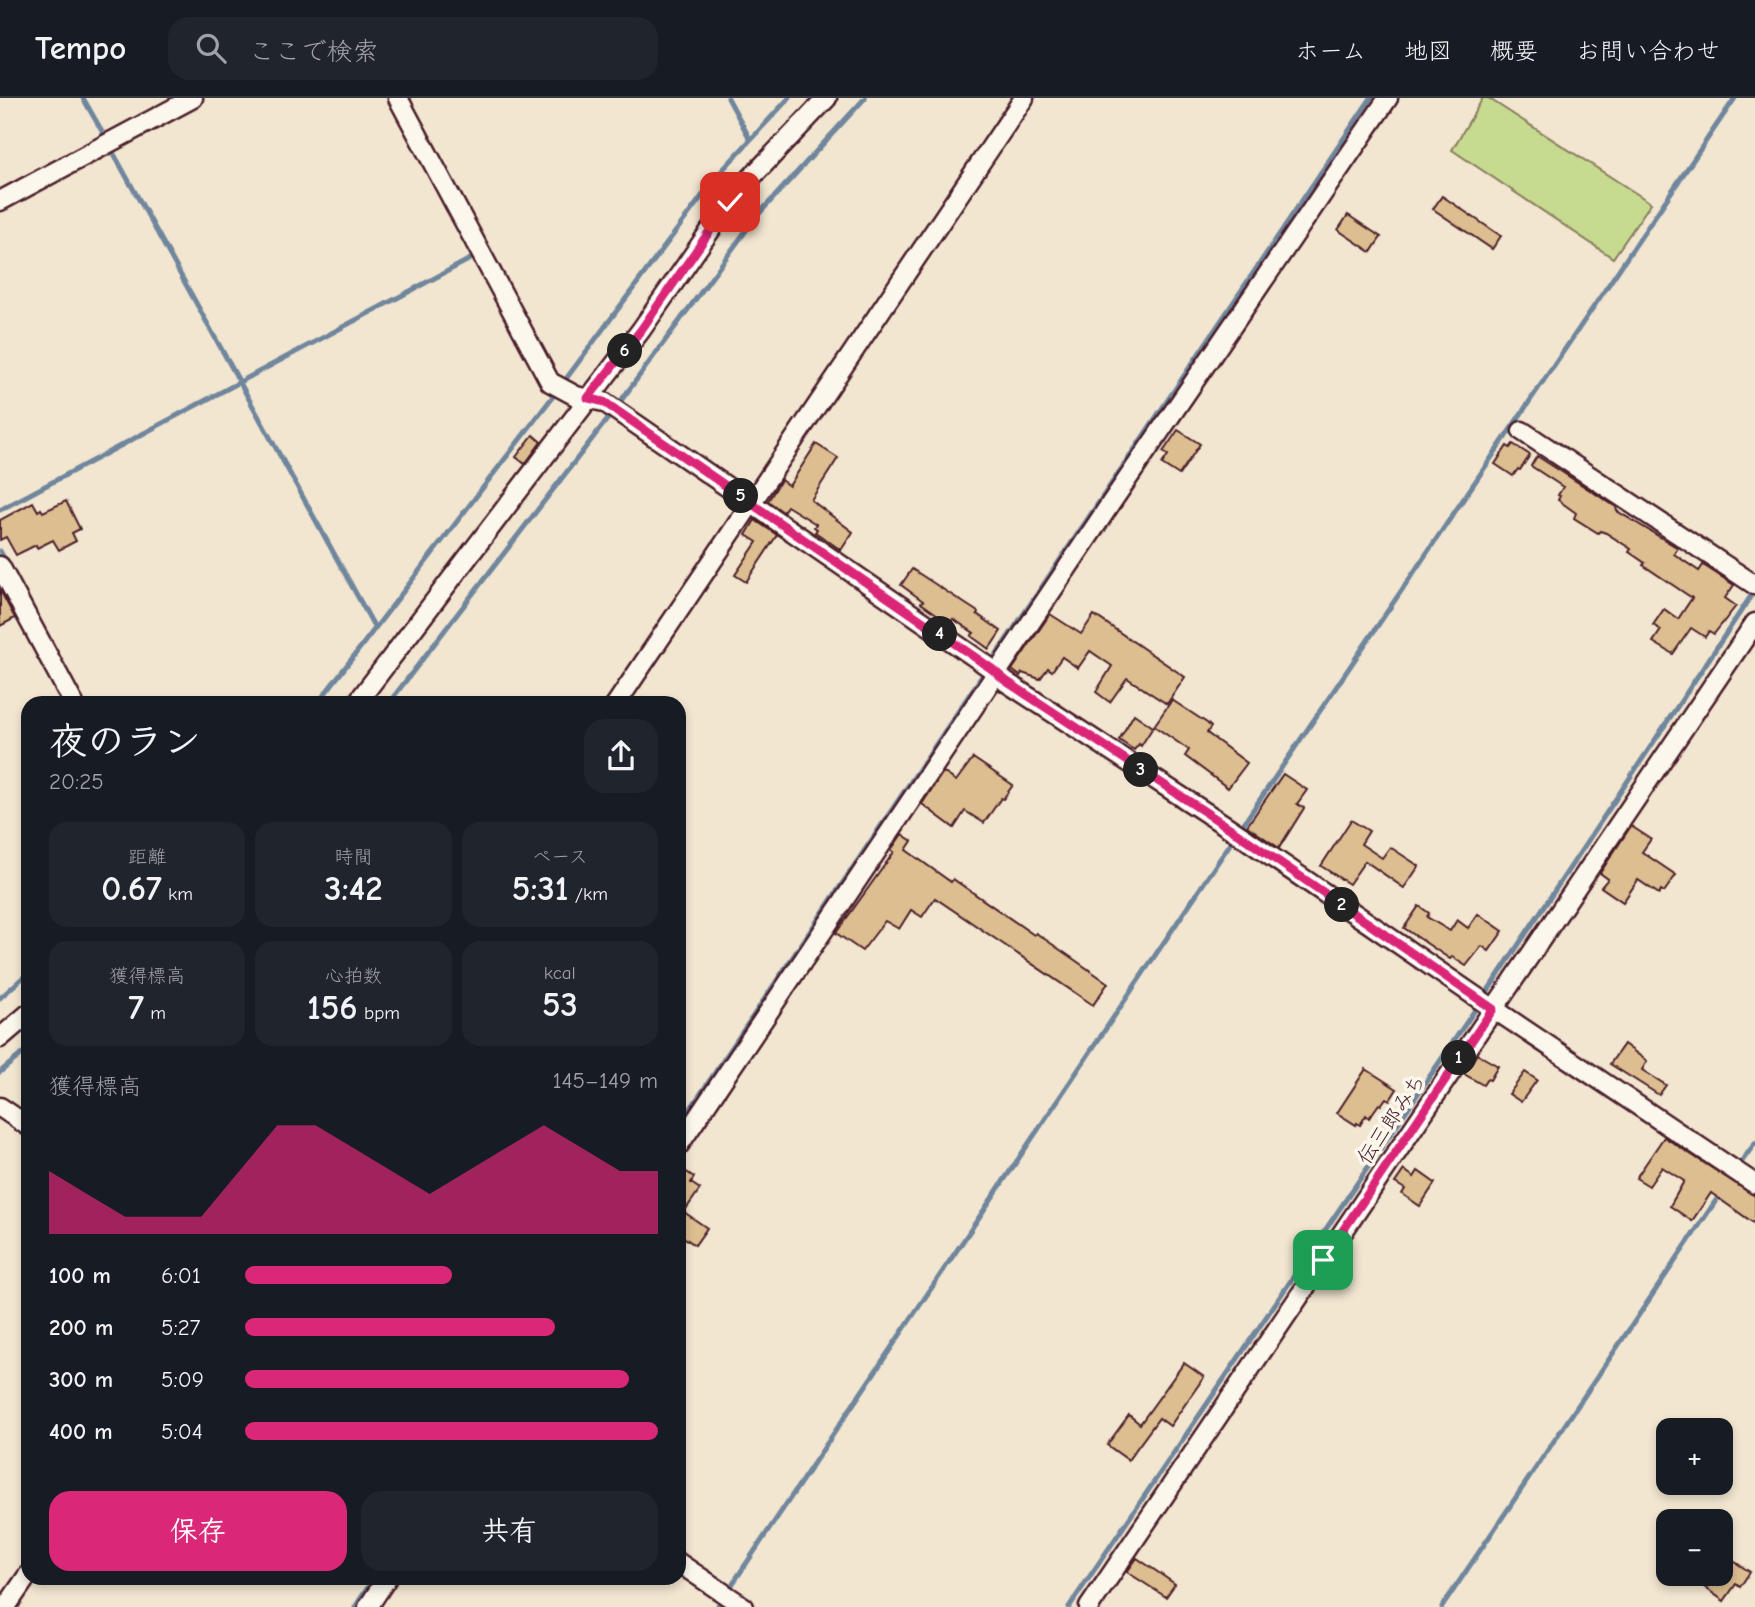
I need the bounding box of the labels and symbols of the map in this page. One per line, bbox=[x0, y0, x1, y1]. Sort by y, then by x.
pin bbox=[700, 172, 760, 232]
pin: 6 bbox=[608, 334, 642, 368]
pin: 5 bbox=[724, 478, 758, 514]
pin: 4 bbox=[922, 616, 958, 652]
pin: 3 bbox=[1124, 752, 1158, 788]
pin: 2 bbox=[1324, 888, 1360, 922]
pin: 1 bbox=[1442, 1040, 1476, 1076]
street label: 伝三郎みち bbox=[1352, 1069, 1430, 1169]
pin bbox=[1293, 1230, 1353, 1290]

